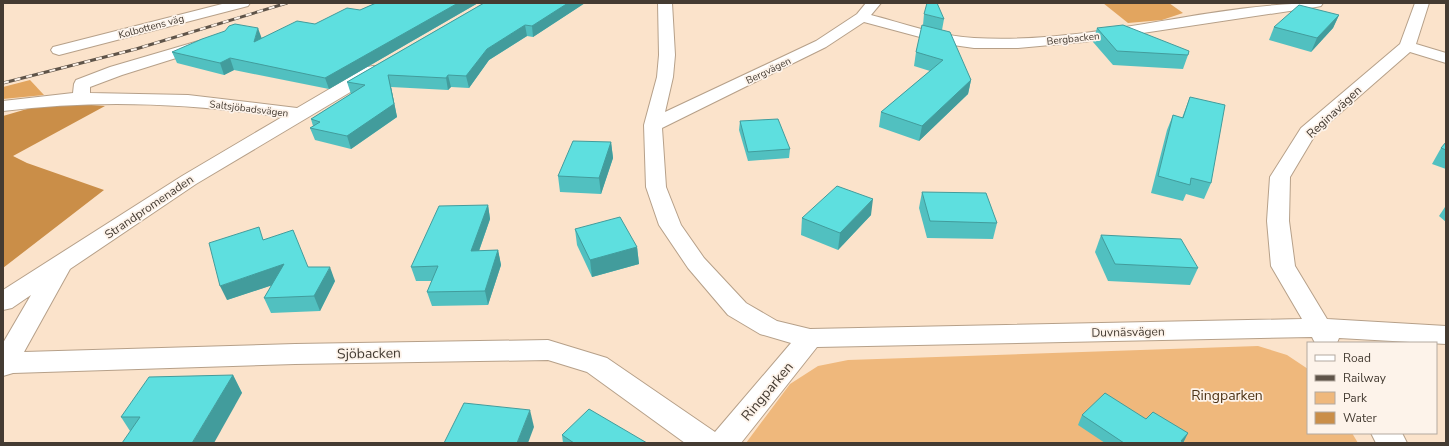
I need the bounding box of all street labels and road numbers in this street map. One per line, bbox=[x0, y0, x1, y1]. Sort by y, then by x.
street label: Kolbottens väg bbox=[117, 11, 186, 42]
street label: Bergbacken bbox=[1046, 29, 1100, 49]
street label: Bergvägen bbox=[743, 54, 793, 88]
street label: Reginavägen bbox=[1303, 82, 1365, 142]
street label: Saltsjöbadsvägen bbox=[209, 97, 289, 121]
street label: Strandpromenaden bbox=[101, 171, 197, 243]
street label: Duvnäsvägen bbox=[1091, 323, 1165, 341]
street label: Sjöbacken bbox=[337, 343, 401, 364]
street label: Ringparken bbox=[737, 358, 798, 425]

